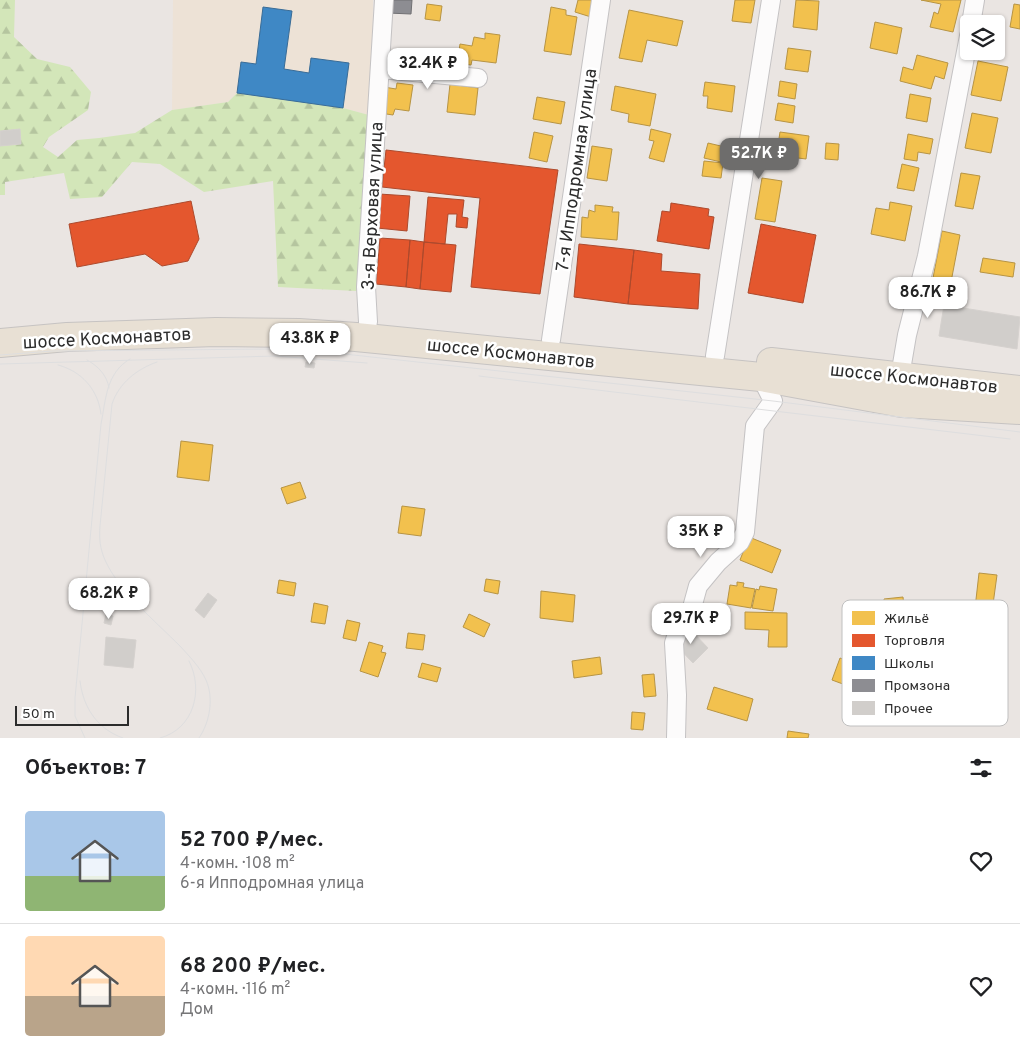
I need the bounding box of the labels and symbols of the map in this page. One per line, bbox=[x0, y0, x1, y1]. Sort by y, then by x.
pin: 32.4K ₽ bbox=[382, 48, 474, 90]
street label: 7-я Ипподромная улица bbox=[552, 67, 603, 273]
street label: 3-я Верховая улица bbox=[358, 121, 389, 291]
pin: 52.7K ₽ bbox=[713, 138, 805, 180]
pin: 86.7K ₽ bbox=[882, 276, 974, 319]
pin: 43.8K ₽ bbox=[264, 322, 356, 365]
street label: шоссе Космонавтов bbox=[22, 324, 192, 355]
street label: шоссе Космонавтов bbox=[426, 334, 596, 375]
street label: шоссе Космонавтов bbox=[829, 359, 999, 400]
pin: 35K ₽ bbox=[666, 516, 736, 558]
pin: 68.2K ₽ bbox=[63, 578, 155, 620]
legend bbox=[842, 600, 1008, 726]
pin: 29.7K ₽ bbox=[645, 602, 737, 645]
text: Жильё bbox=[884, 611, 929, 628]
text: Торговля bbox=[884, 633, 945, 650]
text: Школы bbox=[884, 656, 934, 673]
text: Промзона bbox=[884, 678, 950, 695]
text: Прочее bbox=[884, 701, 933, 718]
scale bar bbox=[15, 703, 129, 726]

